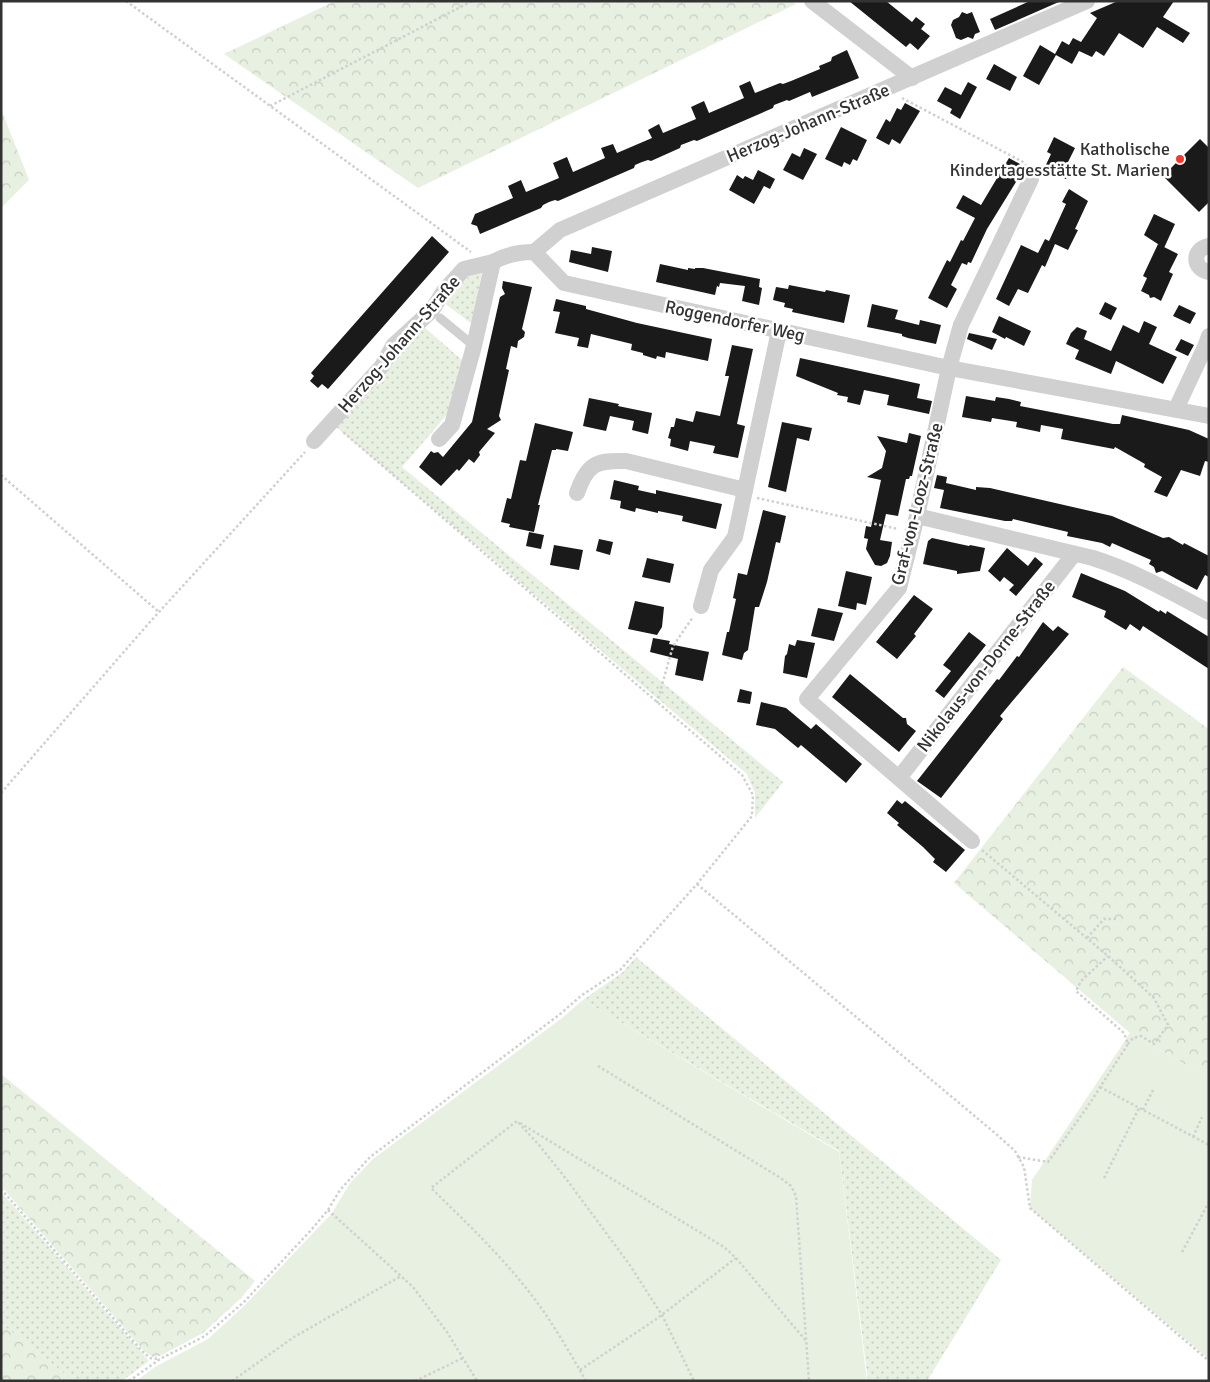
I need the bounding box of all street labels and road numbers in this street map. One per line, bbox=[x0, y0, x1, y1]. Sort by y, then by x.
street label: Herzog-Johann-Straße bbox=[723, 79, 893, 167]
street label: Herzog-Johann-Straße bbox=[333, 271, 465, 417]
street label: Roggendorfer Weg bbox=[663, 295, 807, 347]
street label: Graf-von-Looz-Straße bbox=[886, 421, 948, 587]
street label: Nikolaus-von-Dorne-Straße bbox=[912, 576, 1060, 756]

